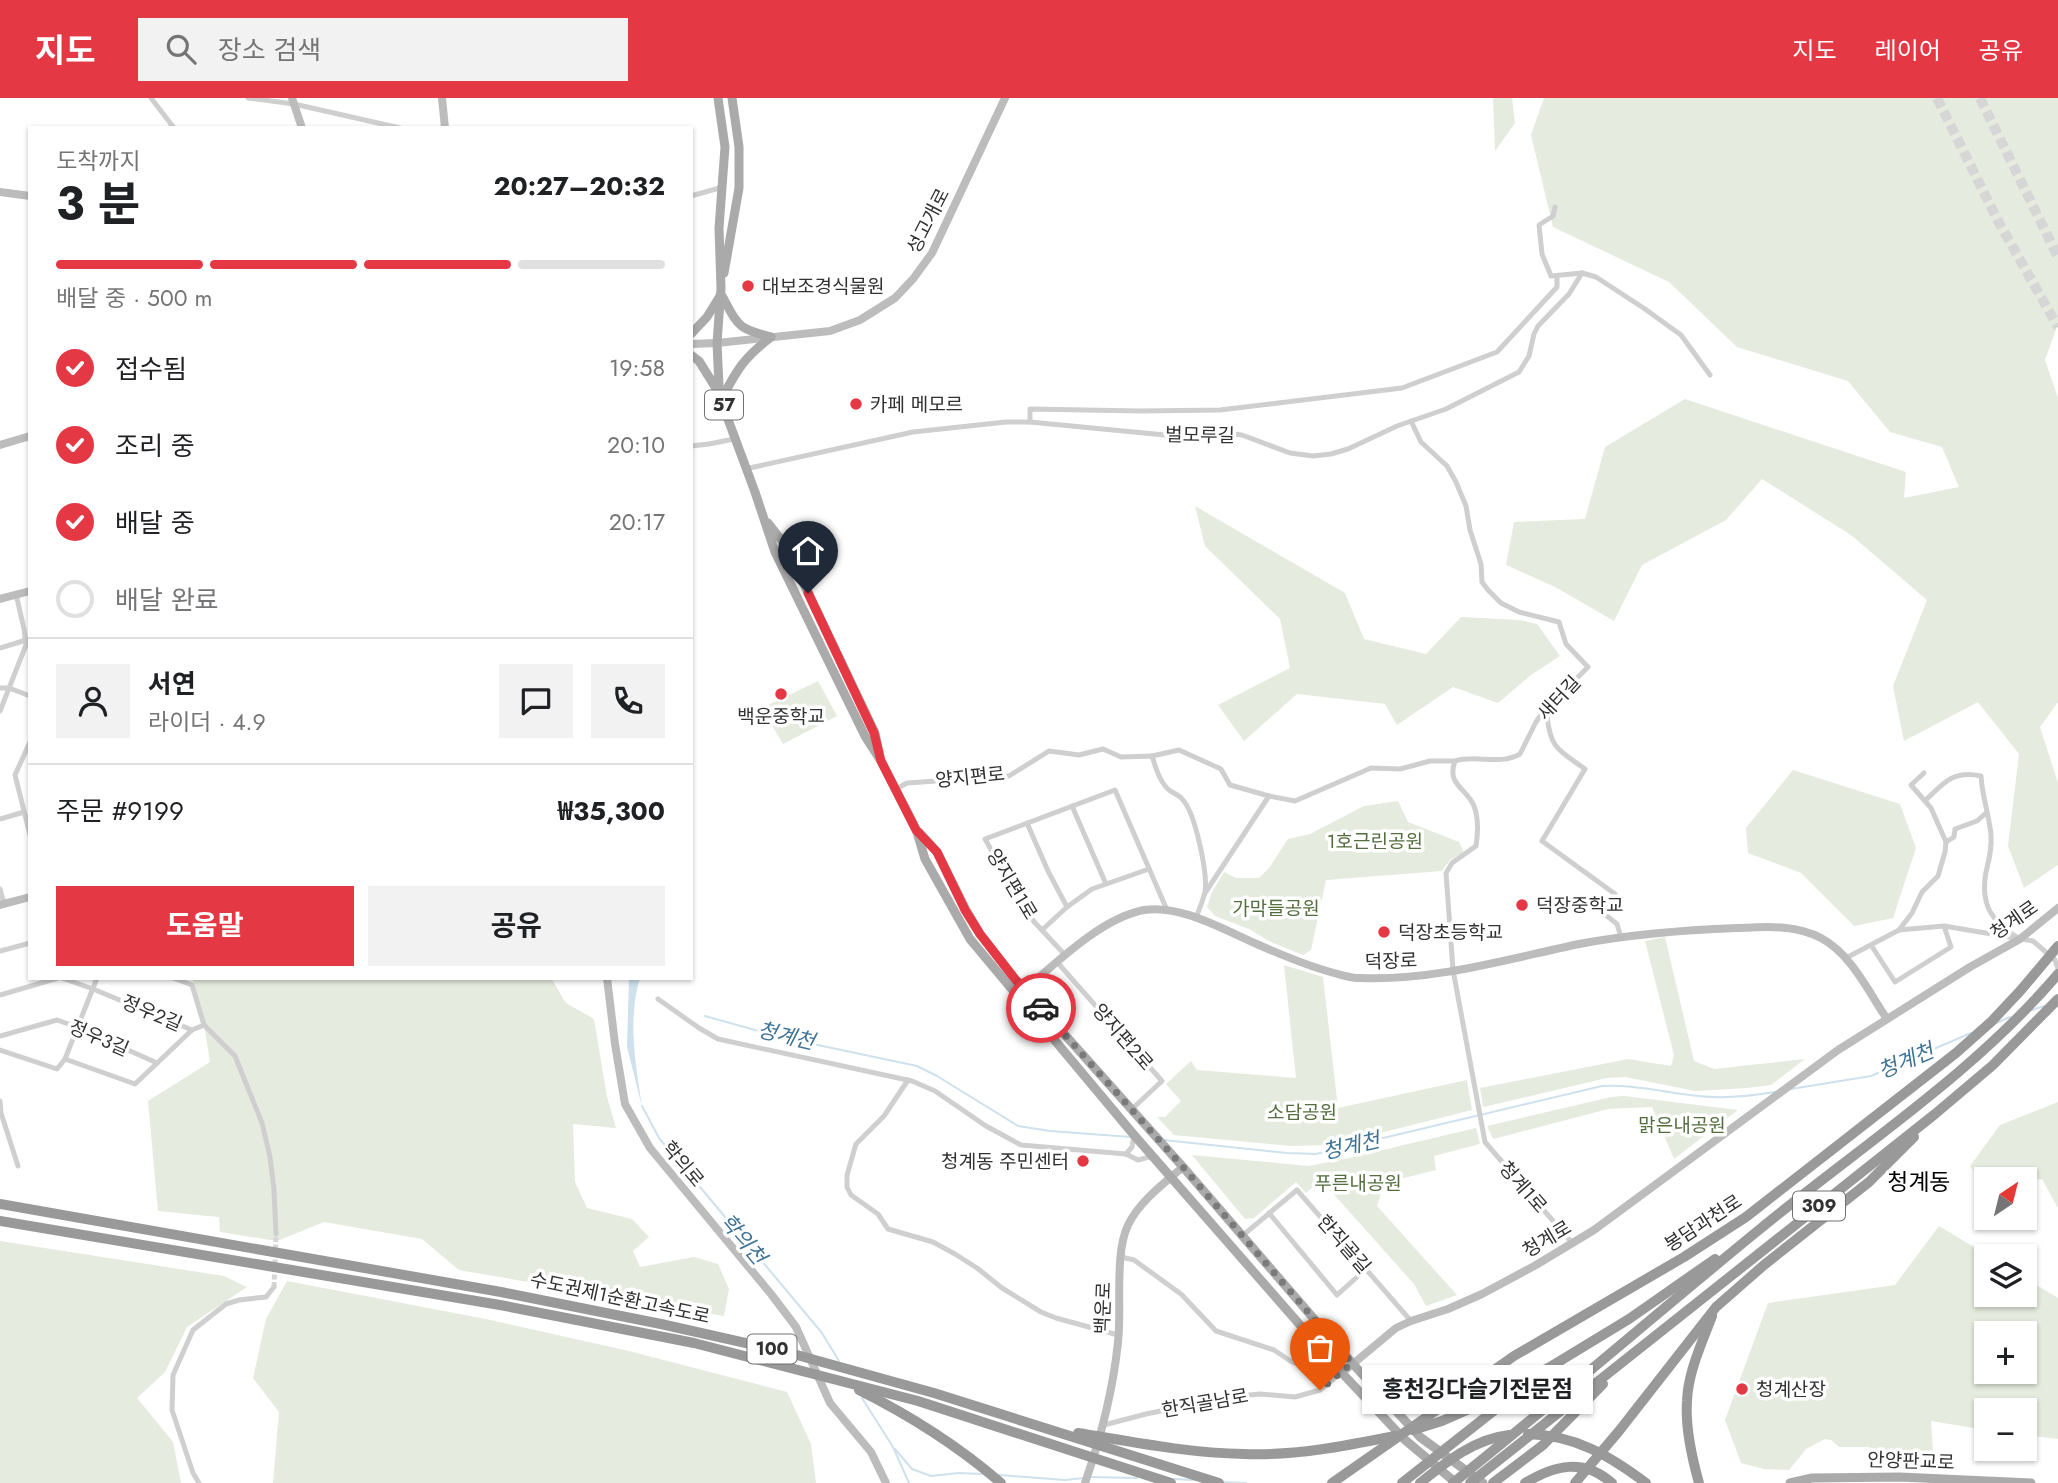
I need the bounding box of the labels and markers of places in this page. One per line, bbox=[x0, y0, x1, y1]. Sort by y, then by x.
place label: 대보조경식물원 bbox=[762, 273, 884, 300]
marker: 대보조경식물원 bbox=[740, 278, 756, 294]
place label: 카페 메모르 bbox=[870, 391, 963, 418]
marker: 카페 메모르 bbox=[848, 396, 864, 412]
pin bbox=[778, 521, 838, 593]
marker: 백운중학교 bbox=[773, 686, 789, 702]
place label: 백운중학교 bbox=[737, 703, 825, 730]
place label: 덕장중학교 bbox=[1536, 892, 1623, 919]
marker: 덕장중학교 bbox=[1514, 897, 1530, 913]
place label: 덕장초등학교 bbox=[1398, 919, 1503, 946]
marker: 덕장초등학교 bbox=[1376, 924, 1392, 940]
place label: 청계동 주민센터 bbox=[941, 1148, 1069, 1175]
marker: 청계동 주민센터 bbox=[1075, 1153, 1091, 1169]
pin bbox=[1290, 1318, 1350, 1390]
callout: 홍천깅다슬기전문점 bbox=[1362, 1366, 1593, 1414]
place label: 청계산장 bbox=[1756, 1376, 1826, 1403]
marker: 청계산장 bbox=[1734, 1381, 1750, 1397]

